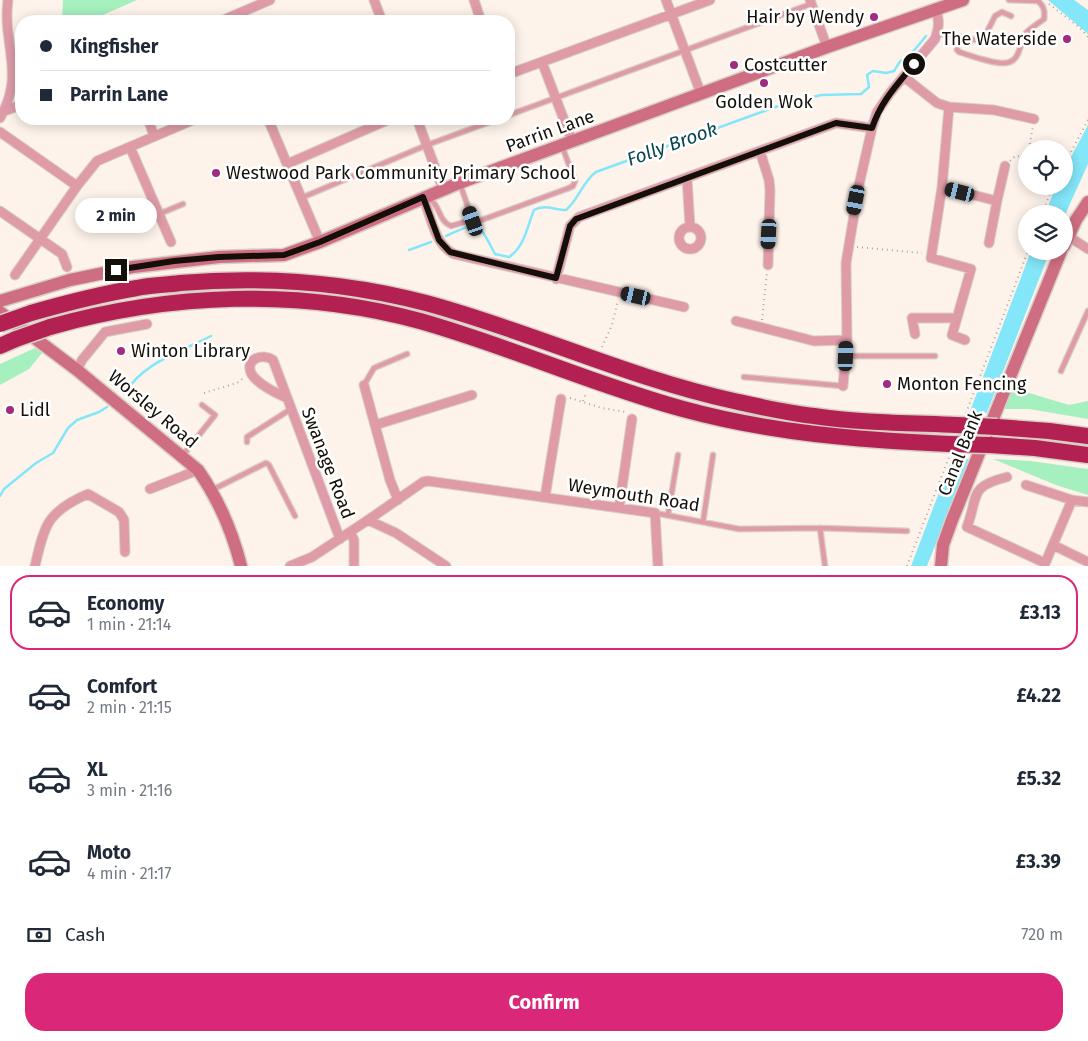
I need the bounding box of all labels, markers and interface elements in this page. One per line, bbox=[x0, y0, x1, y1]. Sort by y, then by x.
place label: Hair by Wendy bbox=[746, 6, 864, 28]
marker: Hair by Wendy bbox=[868, 11, 880, 23]
place label: The Waterside bbox=[942, 28, 1057, 50]
marker: The Waterside bbox=[1061, 33, 1073, 45]
text: Kingfisher bbox=[70, 35, 158, 58]
route start bbox=[903, 53, 925, 75]
place label: Costcutter bbox=[744, 54, 827, 76]
marker: Costcutter bbox=[728, 59, 740, 71]
marker: Golden Wok bbox=[758, 77, 770, 89]
text: Parrin Lane bbox=[70, 83, 168, 106]
place label: Golden Wok bbox=[715, 91, 813, 113]
street label: Parrin Lane bbox=[503, 105, 597, 157]
water label: Folly Brook bbox=[623, 117, 721, 171]
map controls bbox=[1018, 140, 1073, 260]
button: locate bbox=[1018, 140, 1073, 195]
place label: Westwood Park Community Primary School bbox=[226, 162, 575, 184]
marker: Westwood Park Community Primary School bbox=[210, 167, 222, 179]
car bbox=[943, 181, 976, 203]
car bbox=[845, 184, 866, 216]
callout: 2 min bbox=[75, 198, 157, 232]
car bbox=[461, 204, 484, 238]
button: layers bbox=[1018, 205, 1073, 260]
text: 2 min bbox=[96, 206, 136, 225]
car bbox=[760, 219, 777, 249]
route end bbox=[105, 259, 127, 281]
car bbox=[619, 285, 652, 307]
place label: Winton Library bbox=[131, 340, 250, 362]
car bbox=[837, 341, 854, 371]
marker: Winton Library bbox=[115, 345, 127, 357]
street label: Worsley Road bbox=[104, 365, 202, 453]
place label: Monton Fencing bbox=[897, 373, 1027, 395]
marker: Monton Fencing bbox=[881, 378, 893, 390]
place label: Lidl bbox=[20, 399, 50, 421]
marker: Lidl bbox=[4, 404, 16, 416]
street label: Swanage Road bbox=[297, 404, 359, 522]
street label: Canal Bank bbox=[933, 406, 987, 499]
street label: Weymouth Road bbox=[567, 474, 701, 516]
icon: car bbox=[27, 590, 72, 635]
text: Economy bbox=[87, 592, 164, 615]
text: £3.13 bbox=[1020, 601, 1061, 624]
text: 1 min · 21:14 bbox=[87, 615, 171, 634]
icon: car bbox=[27, 673, 72, 718]
text: Comfort bbox=[87, 675, 157, 698]
text: £4.22 bbox=[1016, 684, 1061, 707]
text: 2 min · 21:15 bbox=[87, 698, 172, 717]
icon: car bbox=[27, 756, 72, 801]
text: XL bbox=[87, 758, 108, 781]
text: £5.32 bbox=[1016, 767, 1061, 790]
text: 3 min · 21:16 bbox=[87, 781, 172, 800]
icon: car bbox=[27, 839, 72, 884]
text: Moto bbox=[87, 841, 131, 864]
text: £3.39 bbox=[1016, 850, 1061, 873]
text: 4 min · 21:17 bbox=[87, 864, 171, 883]
icon: cash bbox=[25, 921, 53, 949]
text: Cash bbox=[65, 923, 106, 946]
text: 720 m bbox=[1021, 925, 1063, 944]
button: Confirm bbox=[25, 973, 1063, 1031]

